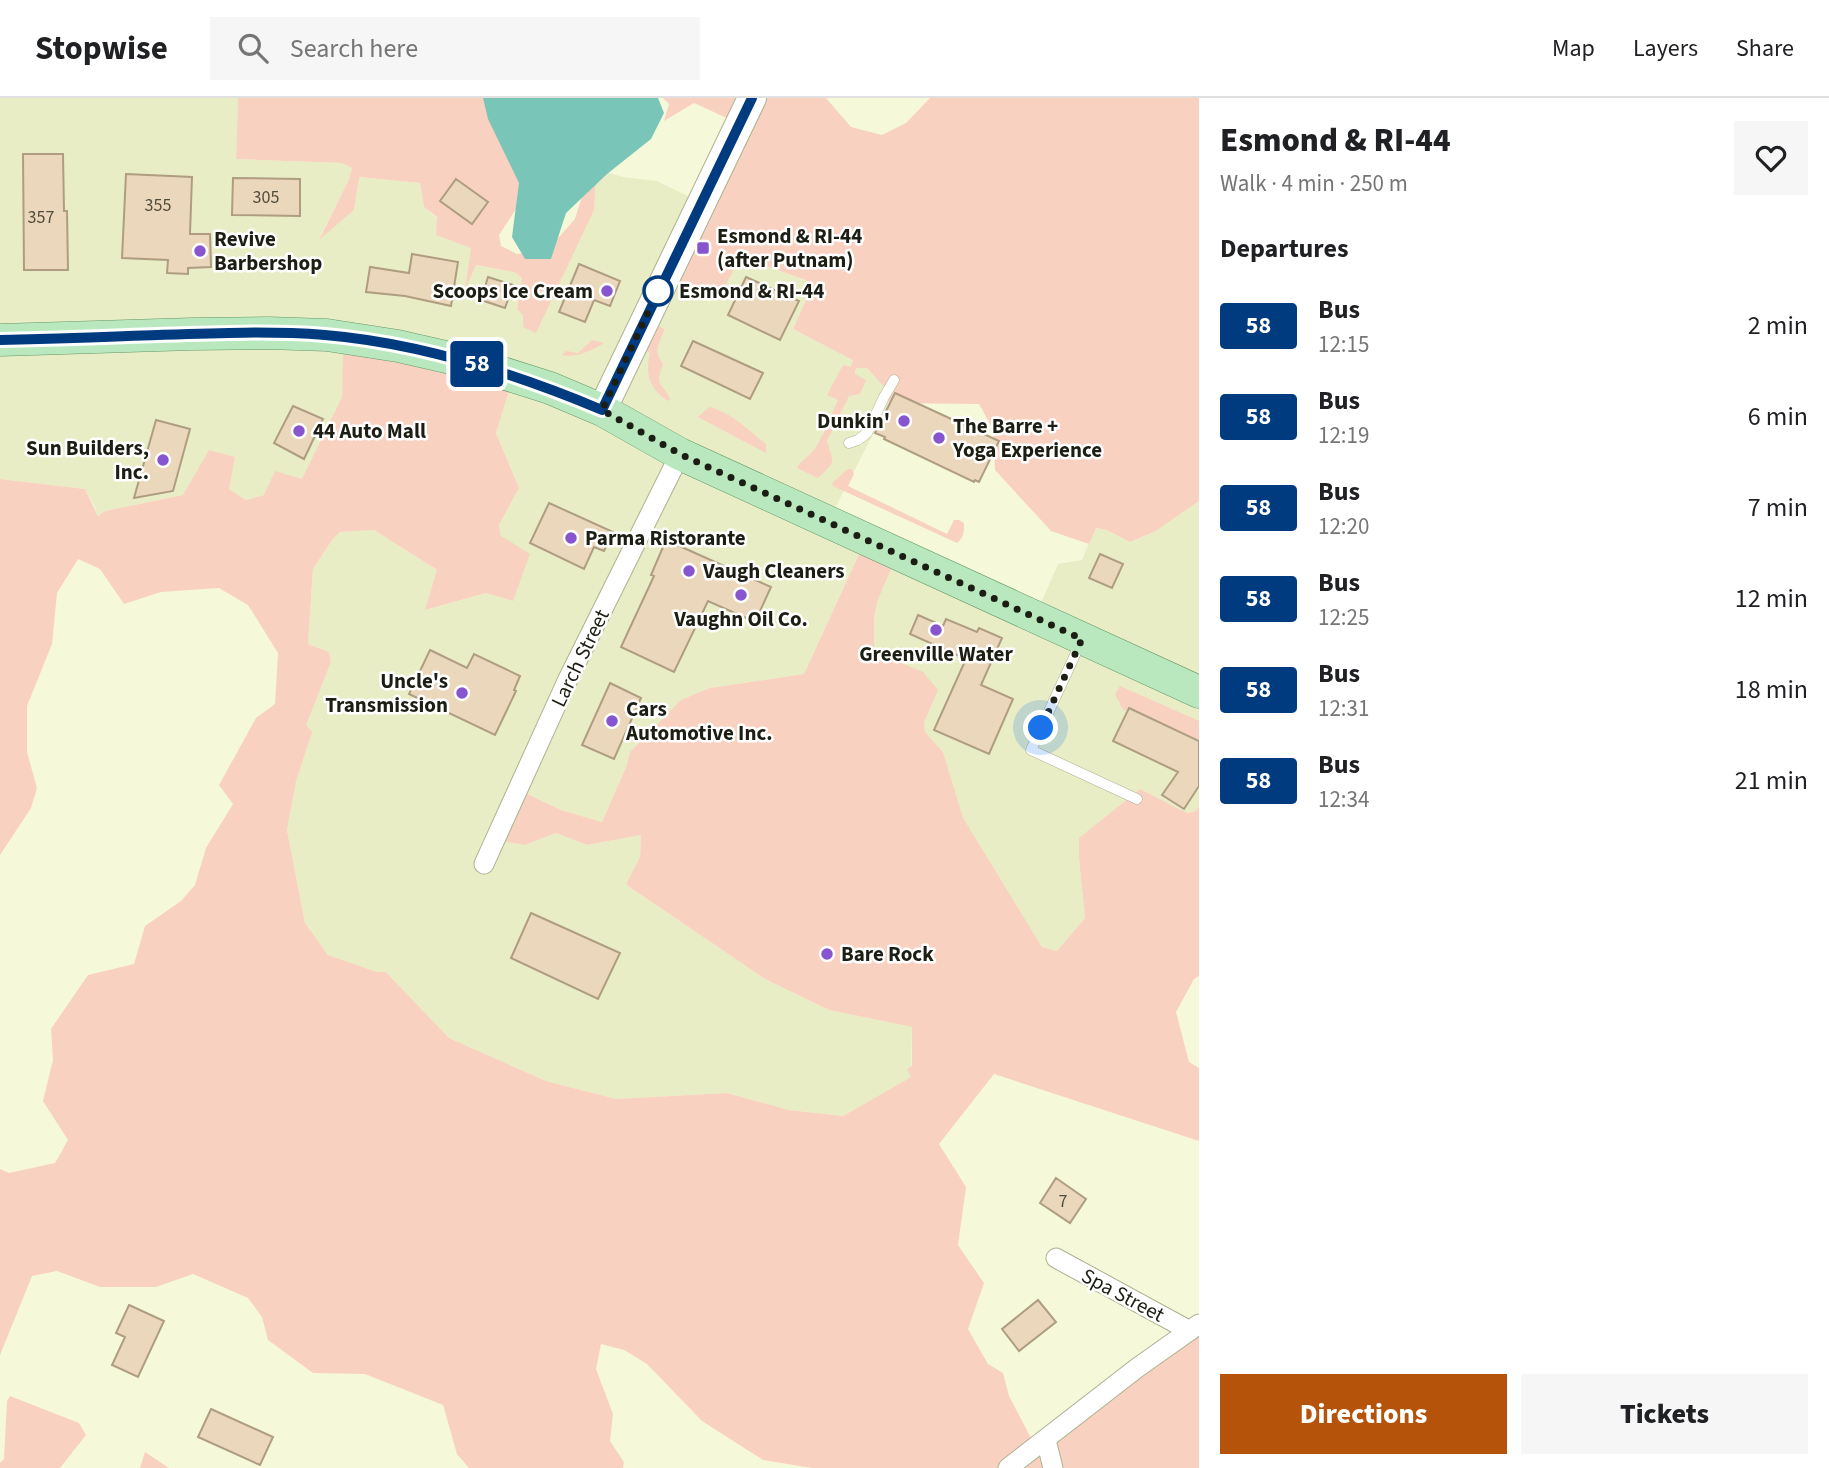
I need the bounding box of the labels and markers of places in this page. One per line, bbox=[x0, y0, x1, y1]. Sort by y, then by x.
place label: Esmond & RI-44 (after Putnam) bbox=[717, 221, 862, 275]
place label: Revive Barbershop bbox=[214, 224, 322, 278]
marker: Esmond & RI-44 (after Putnam) bbox=[695, 240, 711, 256]
marker: Revive Barbershop bbox=[192, 243, 208, 259]
place label: Scoops Ice Cream bbox=[433, 276, 593, 306]
marker: Esmond & RI-44 bbox=[643, 276, 673, 306]
place label: Esmond & RI-44 bbox=[679, 276, 824, 306]
marker: Scoops Ice Cream bbox=[599, 283, 615, 299]
place label: Dunkin' bbox=[817, 406, 890, 436]
place label: The Barre + Yoga Experience bbox=[952, 411, 1102, 465]
marker: Dunkin' bbox=[896, 413, 912, 429]
place label: 44 Auto Mall bbox=[313, 416, 426, 446]
marker: 44 Auto Mall bbox=[291, 423, 307, 439]
marker: The Barre + Yoga Experience bbox=[931, 430, 947, 446]
place label: Sun Builders, Inc. bbox=[26, 433, 149, 487]
marker: Sun Builders, Inc. bbox=[155, 452, 171, 468]
place label: Parma Ristorante bbox=[585, 523, 746, 553]
marker: Parma Ristorante bbox=[563, 530, 579, 546]
place label: Vaugh Cleaners bbox=[702, 556, 845, 586]
marker: Vaugh Cleaners bbox=[681, 563, 697, 579]
marker: Vaughn Oil Co. bbox=[733, 587, 749, 603]
place label: Vaughn Oil Co. bbox=[673, 604, 808, 634]
marker: Greenville Water bbox=[928, 622, 944, 638]
place label: Greenville Water bbox=[859, 639, 1013, 669]
place label: Uncle's Transmission bbox=[325, 666, 448, 720]
marker: Uncle's Transmission bbox=[454, 685, 470, 701]
place label: Cars Automotive Inc. bbox=[625, 694, 773, 748]
marker: Cars Automotive Inc. bbox=[604, 713, 620, 729]
place label: Bare Rock bbox=[841, 939, 934, 969]
marker: Bare Rock bbox=[819, 946, 835, 962]

